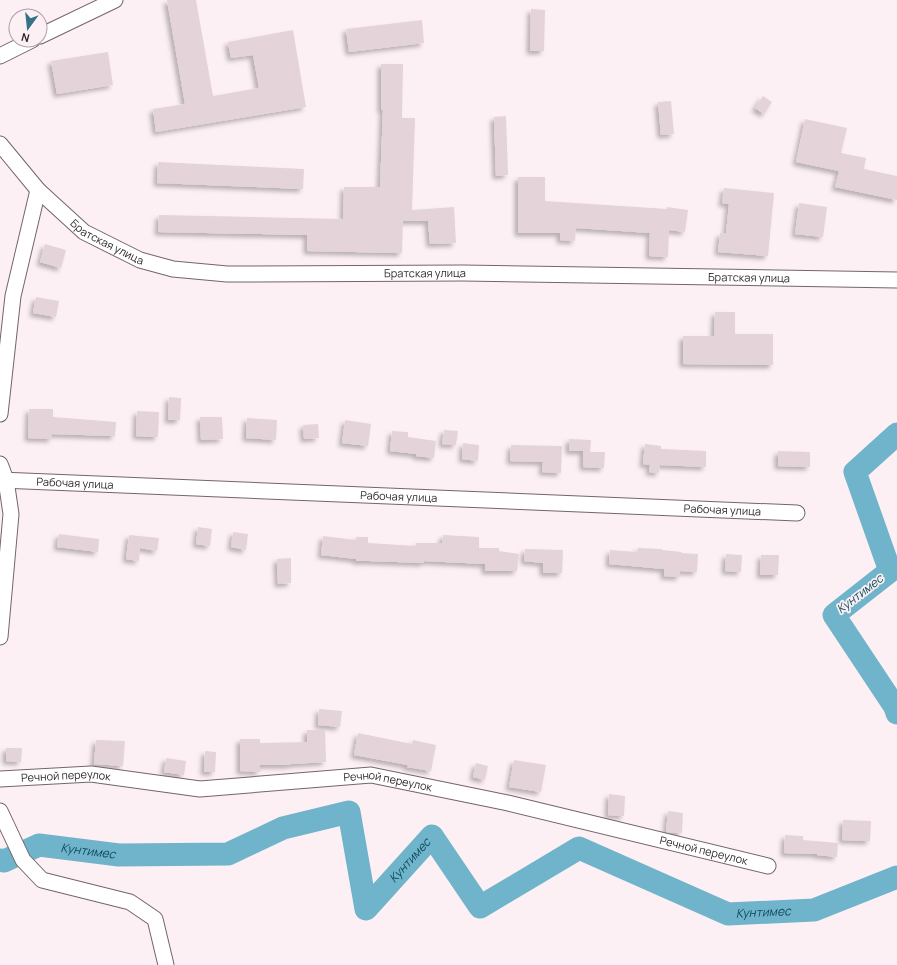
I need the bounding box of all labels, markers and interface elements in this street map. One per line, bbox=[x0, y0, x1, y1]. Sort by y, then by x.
north arrow bbox=[8, 8, 48, 48]
text: N bbox=[19, 30, 31, 46]
street label: Братская улица bbox=[68, 215, 145, 268]
street label: Братская улица bbox=[384, 265, 466, 280]
street label: Братская улица bbox=[708, 269, 790, 285]
street label: Рабочая улица bbox=[36, 474, 114, 492]
street label: Рабочая улица bbox=[360, 487, 438, 505]
street label: Рабочая улица bbox=[684, 500, 761, 519]
water label: Кунтимес bbox=[833, 569, 888, 617]
street label: Речной переулок bbox=[21, 766, 112, 785]
street label: Речной переулок bbox=[343, 767, 434, 794]
street label: Речной переулок bbox=[658, 832, 750, 868]
water label: Кунтимес bbox=[385, 833, 435, 886]
water label: Кунтимес bbox=[60, 839, 118, 863]
water label: Кунтимес bbox=[735, 902, 792, 922]

